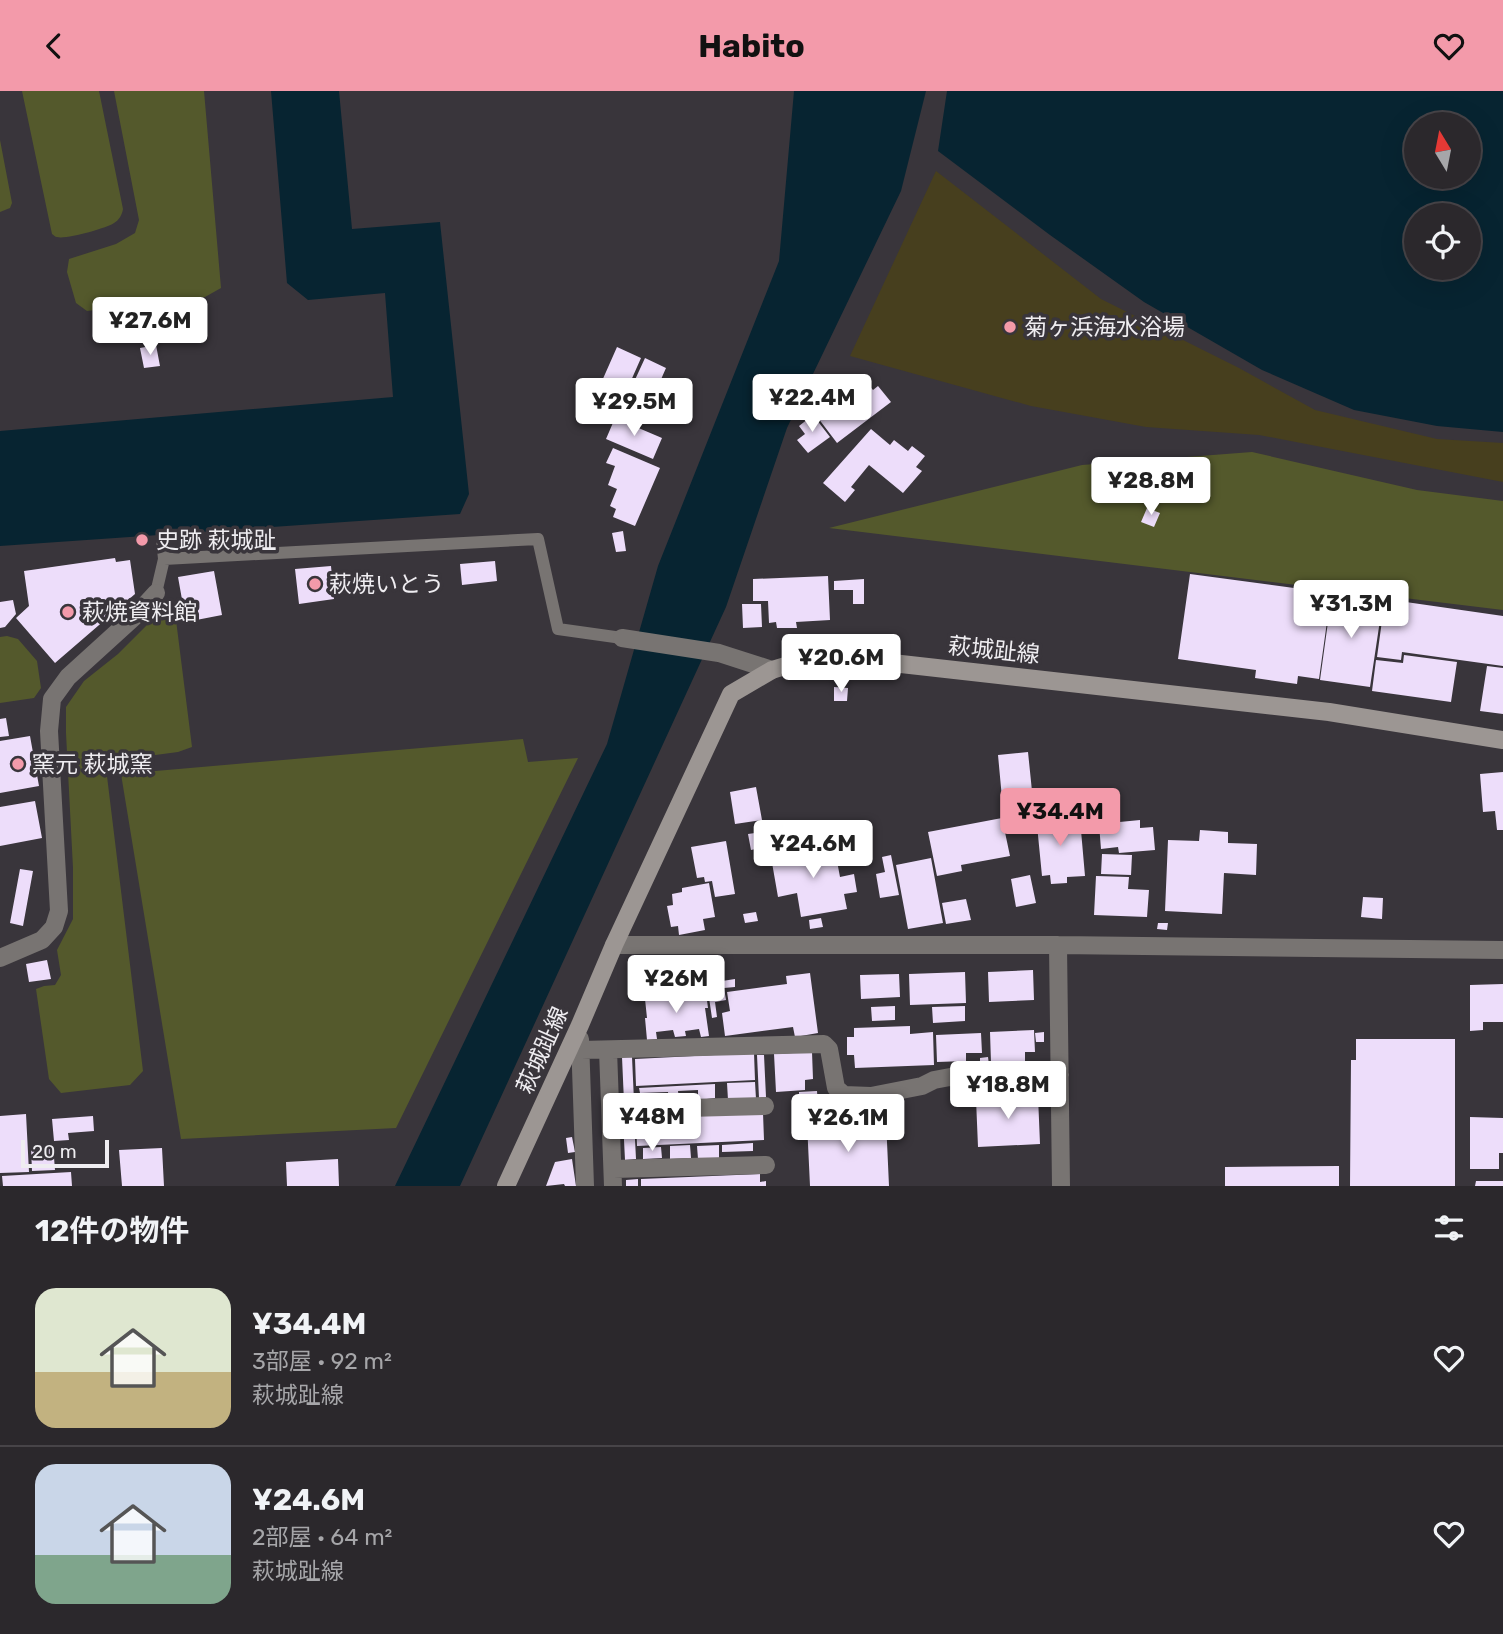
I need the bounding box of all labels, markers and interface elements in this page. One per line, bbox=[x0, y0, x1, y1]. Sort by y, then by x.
icon: back bbox=[35, 27, 73, 65]
text: Habito bbox=[698, 27, 805, 65]
icon: heart bbox=[1430, 27, 1468, 65]
north arrow bbox=[1404, 112, 1480, 189]
map controls bbox=[1404, 112, 1481, 280]
button: locate bbox=[1404, 203, 1481, 280]
pin: ¥27.6M bbox=[93, 297, 207, 357]
text: ¥27.6M bbox=[108, 306, 192, 334]
place label: 菊ヶ浜海水浴場 bbox=[1024, 313, 1185, 341]
marker: 菊ヶ浜海水浴場 bbox=[1002, 319, 1018, 335]
pin: ¥22.4M bbox=[755, 375, 869, 434]
pin: ¥29.5M bbox=[577, 379, 691, 438]
text: ¥22.4M bbox=[769, 383, 855, 411]
text: ¥29.5M bbox=[592, 387, 676, 415]
pin: ¥28.8M bbox=[1094, 457, 1208, 517]
text: ¥28.8M bbox=[1107, 466, 1195, 494]
place label: 史跡 萩城趾 bbox=[156, 526, 277, 554]
marker: 史跡 萩城趾 bbox=[134, 532, 150, 548]
place label: 萩焼いとう bbox=[329, 570, 444, 598]
marker: 萩焼いとう bbox=[307, 576, 323, 592]
pin: ¥31.3M bbox=[1294, 581, 1408, 640]
text: ¥31.3M bbox=[1310, 589, 1392, 617]
place label: 萩焼資料館 bbox=[82, 598, 197, 626]
marker: 萩焼資料館 bbox=[60, 604, 76, 620]
street label: 萩城趾線 bbox=[947, 631, 1041, 669]
pin: ¥20.6M bbox=[784, 635, 898, 694]
text: ¥20.6M bbox=[798, 643, 884, 671]
place label: 窯元 萩城窯 bbox=[32, 750, 153, 778]
marker: 窯元 萩城窯 bbox=[10, 756, 26, 772]
pin: ¥34.4M bbox=[1003, 789, 1117, 848]
text: ¥34.4M bbox=[1016, 797, 1104, 825]
pin: ¥24.6M bbox=[756, 821, 870, 880]
text: ¥24.6M bbox=[770, 829, 856, 857]
pin: ¥26M bbox=[635, 955, 717, 1015]
text: ¥26M bbox=[644, 964, 708, 992]
street label: 萩城趾線 bbox=[511, 1002, 573, 1098]
pin: ¥18.8M bbox=[951, 1061, 1065, 1121]
text: ¥18.8M bbox=[966, 1070, 1050, 1098]
pin: ¥48M bbox=[611, 1093, 693, 1153]
pin: ¥26.1M bbox=[791, 1095, 905, 1154]
text: ¥48M bbox=[619, 1102, 685, 1130]
text: ¥26.1M bbox=[807, 1103, 889, 1131]
scale bar bbox=[21, 1137, 108, 1169]
text: 20 m bbox=[32, 1140, 77, 1163]
icon: filters bbox=[1430, 1209, 1468, 1247]
text: 12件の物件 bbox=[35, 1213, 189, 1249]
text: ¥34.4M bbox=[252, 1306, 366, 1342]
icon: home bbox=[91, 1316, 175, 1400]
icon: heart bbox=[1430, 1339, 1468, 1377]
text: 3部屋 · 92 m² bbox=[252, 1347, 392, 1375]
text: 萩城趾線 bbox=[252, 1381, 344, 1409]
text: ¥24.6M bbox=[252, 1482, 365, 1518]
icon: home bbox=[91, 1492, 175, 1576]
icon: heart bbox=[1430, 1515, 1468, 1553]
text: 2部屋 · 64 m² bbox=[252, 1523, 392, 1551]
text: 萩城趾線 bbox=[252, 1557, 344, 1585]

